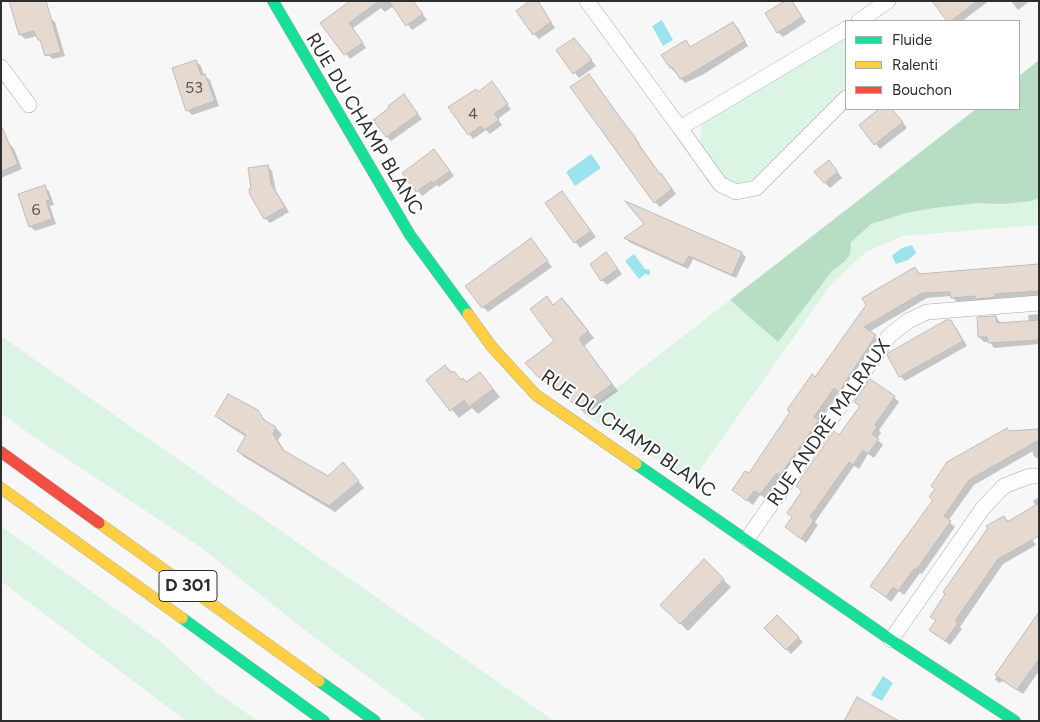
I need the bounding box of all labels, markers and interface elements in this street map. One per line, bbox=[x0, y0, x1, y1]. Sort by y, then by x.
legend bbox=[845, 20, 1020, 110]
street label: RUE DU CHAMP BLANC bbox=[301, 29, 427, 219]
text: Fluide bbox=[892, 31, 932, 49]
text: Ralenti bbox=[892, 56, 938, 74]
house number: 53 bbox=[185, 78, 203, 98]
text: Bouchon bbox=[892, 81, 952, 99]
house number: 4 bbox=[468, 104, 478, 124]
house number: 6 bbox=[31, 200, 41, 220]
street label: RUE ANDRÉ MALRAUX bbox=[763, 335, 895, 511]
street label: RUE DU CHAMP BLANC bbox=[536, 365, 720, 503]
road number: D 301 bbox=[159, 570, 217, 602]

